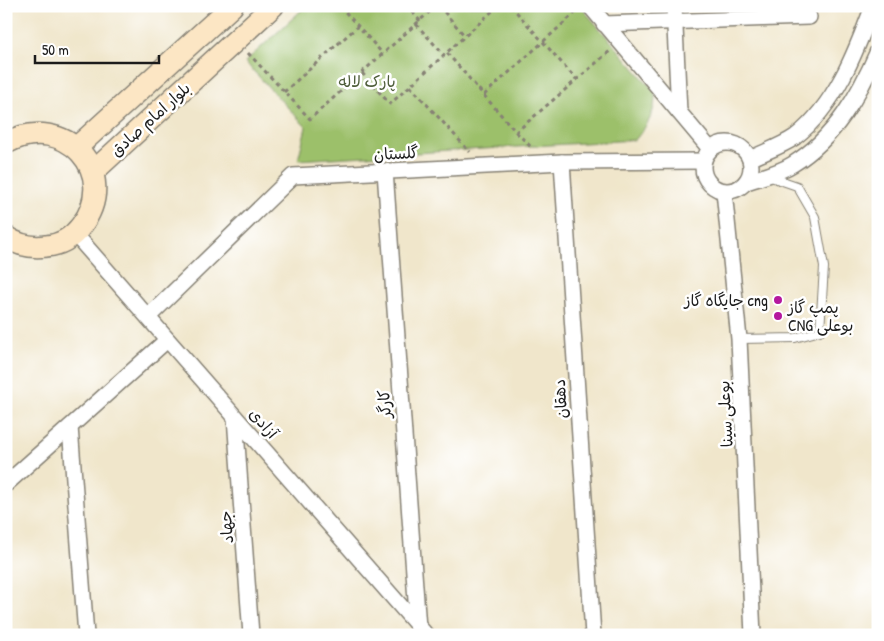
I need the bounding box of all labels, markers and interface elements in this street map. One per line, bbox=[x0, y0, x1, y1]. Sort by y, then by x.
scale bar bbox=[35, 32, 159, 64]
text: 50 m bbox=[42, 39, 69, 60]
park label: پارک لاله bbox=[338, 70, 396, 92]
street label: بلوار امام صادق bbox=[105, 77, 196, 162]
street label: گلستان bbox=[373, 141, 419, 165]
place label: جایگاه گاز cng bbox=[683, 289, 768, 311]
marker: جایگاه گاز cng bbox=[772, 294, 784, 306]
place label: پمپ گاز CNG بوعلی bbox=[786, 296, 853, 336]
marker: پمپ گاز CNG بوعلی bbox=[772, 310, 784, 322]
street label: دهقان bbox=[548, 378, 572, 420]
street label: بوعلی سینا bbox=[712, 380, 738, 448]
street label: کارگر bbox=[372, 389, 396, 421]
street label: آزادی bbox=[245, 403, 284, 444]
street label: جهاد bbox=[214, 510, 238, 544]

